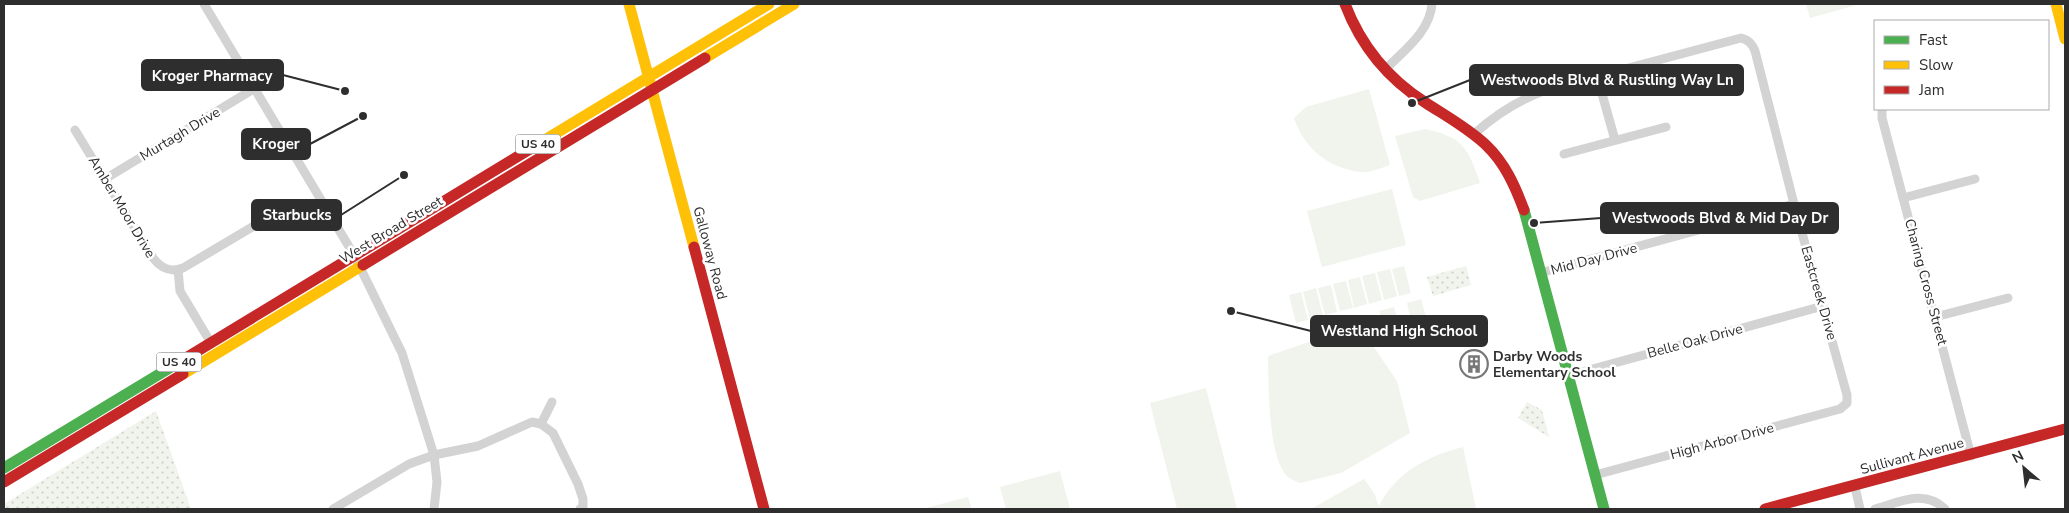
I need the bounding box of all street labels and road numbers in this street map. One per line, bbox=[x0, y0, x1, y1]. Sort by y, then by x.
street label: Murtagh Drive bbox=[136, 103, 224, 165]
road number: US 40 bbox=[516, 134, 560, 154]
street label: Amber Moor Drive bbox=[84, 152, 160, 262]
street label: West Broad Street bbox=[336, 192, 446, 268]
street label: Galloway Road bbox=[688, 204, 732, 302]
street label: Charing Cross Street bbox=[1900, 217, 1952, 347]
street label: Mid Day Drive bbox=[1549, 238, 1639, 280]
street label: Eastcreek Drive bbox=[1796, 244, 1842, 342]
street label: Belle Oak Drive bbox=[1645, 319, 1745, 363]
road number: US 40 bbox=[156, 352, 202, 372]
street label: High Arbor Drive bbox=[1668, 418, 1776, 464]
street label: Sullivant Avenue bbox=[1858, 433, 1966, 479]

